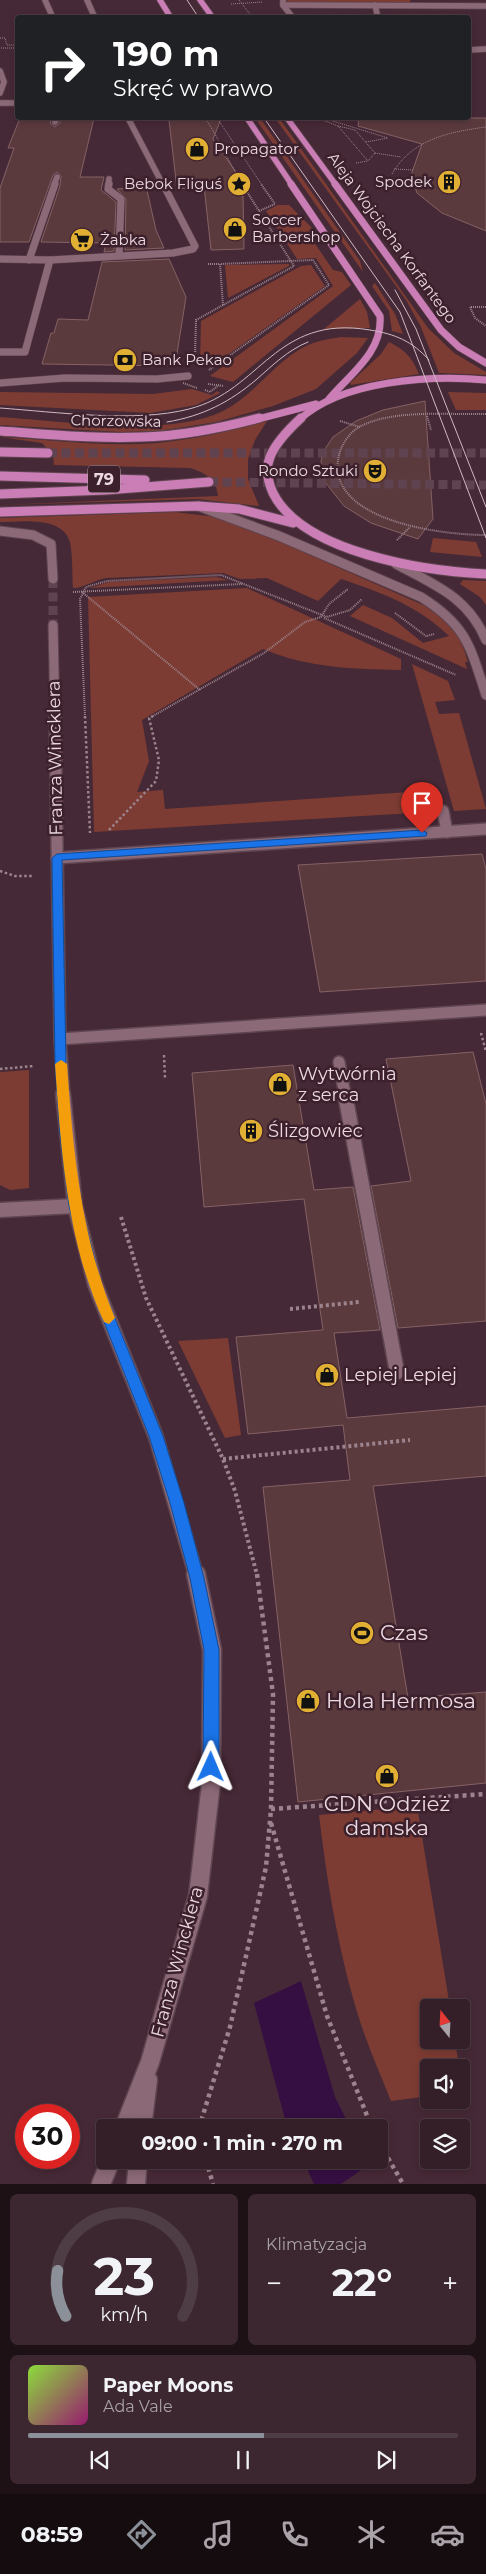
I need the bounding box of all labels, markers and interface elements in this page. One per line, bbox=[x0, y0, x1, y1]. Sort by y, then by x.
text: 190 m bbox=[113, 32, 219, 75]
icon: right bbox=[30, 35, 95, 100]
text: Skręć w prawo bbox=[113, 75, 273, 102]
shop icon: Propagator bbox=[184, 136, 210, 162]
place label: Propagator bbox=[214, 139, 299, 158]
street label: Aleja Wojciecha Korfantego bbox=[324, 148, 461, 327]
building icon: Spodek bbox=[436, 169, 462, 195]
place icon: Bebok Fliguś bbox=[226, 171, 252, 197]
place label: Spodek bbox=[375, 172, 432, 191]
place label: Bebok Fliguś bbox=[124, 174, 222, 193]
place label: Soccer Barbershop bbox=[252, 210, 340, 246]
shop icon: Soccer Barbershop bbox=[222, 216, 248, 242]
supermarket icon: Żabka bbox=[69, 227, 95, 253]
place label: Żabka bbox=[100, 230, 146, 249]
bank icon: Bank Pekao bbox=[112, 347, 138, 373]
place label: Bank Pekao bbox=[142, 350, 232, 369]
street label: Chorzowska bbox=[70, 410, 162, 431]
theatre icon: Rondo Sztuki bbox=[362, 458, 388, 484]
place label: Rondo Sztuki bbox=[258, 461, 358, 480]
road number: 79 bbox=[88, 466, 120, 492]
street label: Franza Wincklera bbox=[43, 680, 67, 836]
pin bbox=[401, 782, 443, 833]
icon: arrive bbox=[408, 789, 436, 817]
place label: Wytwórnia z serca bbox=[298, 1063, 397, 1106]
shop icon: Wytwórnia z serca bbox=[267, 1071, 293, 1097]
building icon: Ślizgowiec bbox=[238, 1118, 264, 1144]
place label: Ślizgowiec bbox=[268, 1120, 363, 1142]
shop icon: Lepiej Lepiej bbox=[314, 1362, 340, 1388]
place label: Lepiej Lepiej bbox=[344, 1364, 457, 1386]
sports icon: Czas bbox=[349, 1620, 375, 1646]
place label: Czas bbox=[380, 1620, 428, 1645]
shop icon: Hola Hermosa bbox=[295, 1688, 321, 1714]
place label: Hola Hermosa bbox=[326, 1688, 476, 1713]
position arrow bbox=[184, 1740, 236, 1792]
shop icon: CDN Odzież damska bbox=[374, 1763, 400, 1789]
place label: CDN Odzież damska bbox=[324, 1791, 450, 1840]
street label: Franza Wincklera bbox=[146, 1884, 208, 2040]
north arrow bbox=[420, 1999, 470, 2049]
map controls bbox=[420, 1999, 470, 2169]
button: sound bbox=[420, 2059, 470, 2109]
speed limit sign: 30 bbox=[15, 2104, 80, 2169]
button: layers bbox=[420, 2119, 470, 2169]
text: 09:00 · 1 min · 270 m bbox=[141, 2132, 343, 2155]
text: Klimatyzacja bbox=[266, 2235, 367, 2254]
text: 23 bbox=[93, 2245, 155, 2308]
text: 22° bbox=[332, 2259, 392, 2306]
text: − bbox=[266, 2266, 282, 2300]
text: + bbox=[442, 2266, 458, 2300]
text: km/h bbox=[100, 2304, 148, 2325]
text: Paper Moons bbox=[103, 2374, 233, 2397]
text: Ada Vale bbox=[103, 2397, 173, 2416]
icon: previous bbox=[86, 2446, 114, 2474]
icon: pause bbox=[229, 2446, 257, 2474]
icon: next bbox=[372, 2446, 400, 2474]
icon: directions bbox=[124, 2517, 159, 2552]
icon: music bbox=[201, 2517, 236, 2552]
icon: phone bbox=[277, 2517, 312, 2552]
icon: climate bbox=[354, 2517, 389, 2552]
icon: car bbox=[430, 2517, 465, 2552]
text: 08:59 bbox=[21, 2521, 83, 2548]

